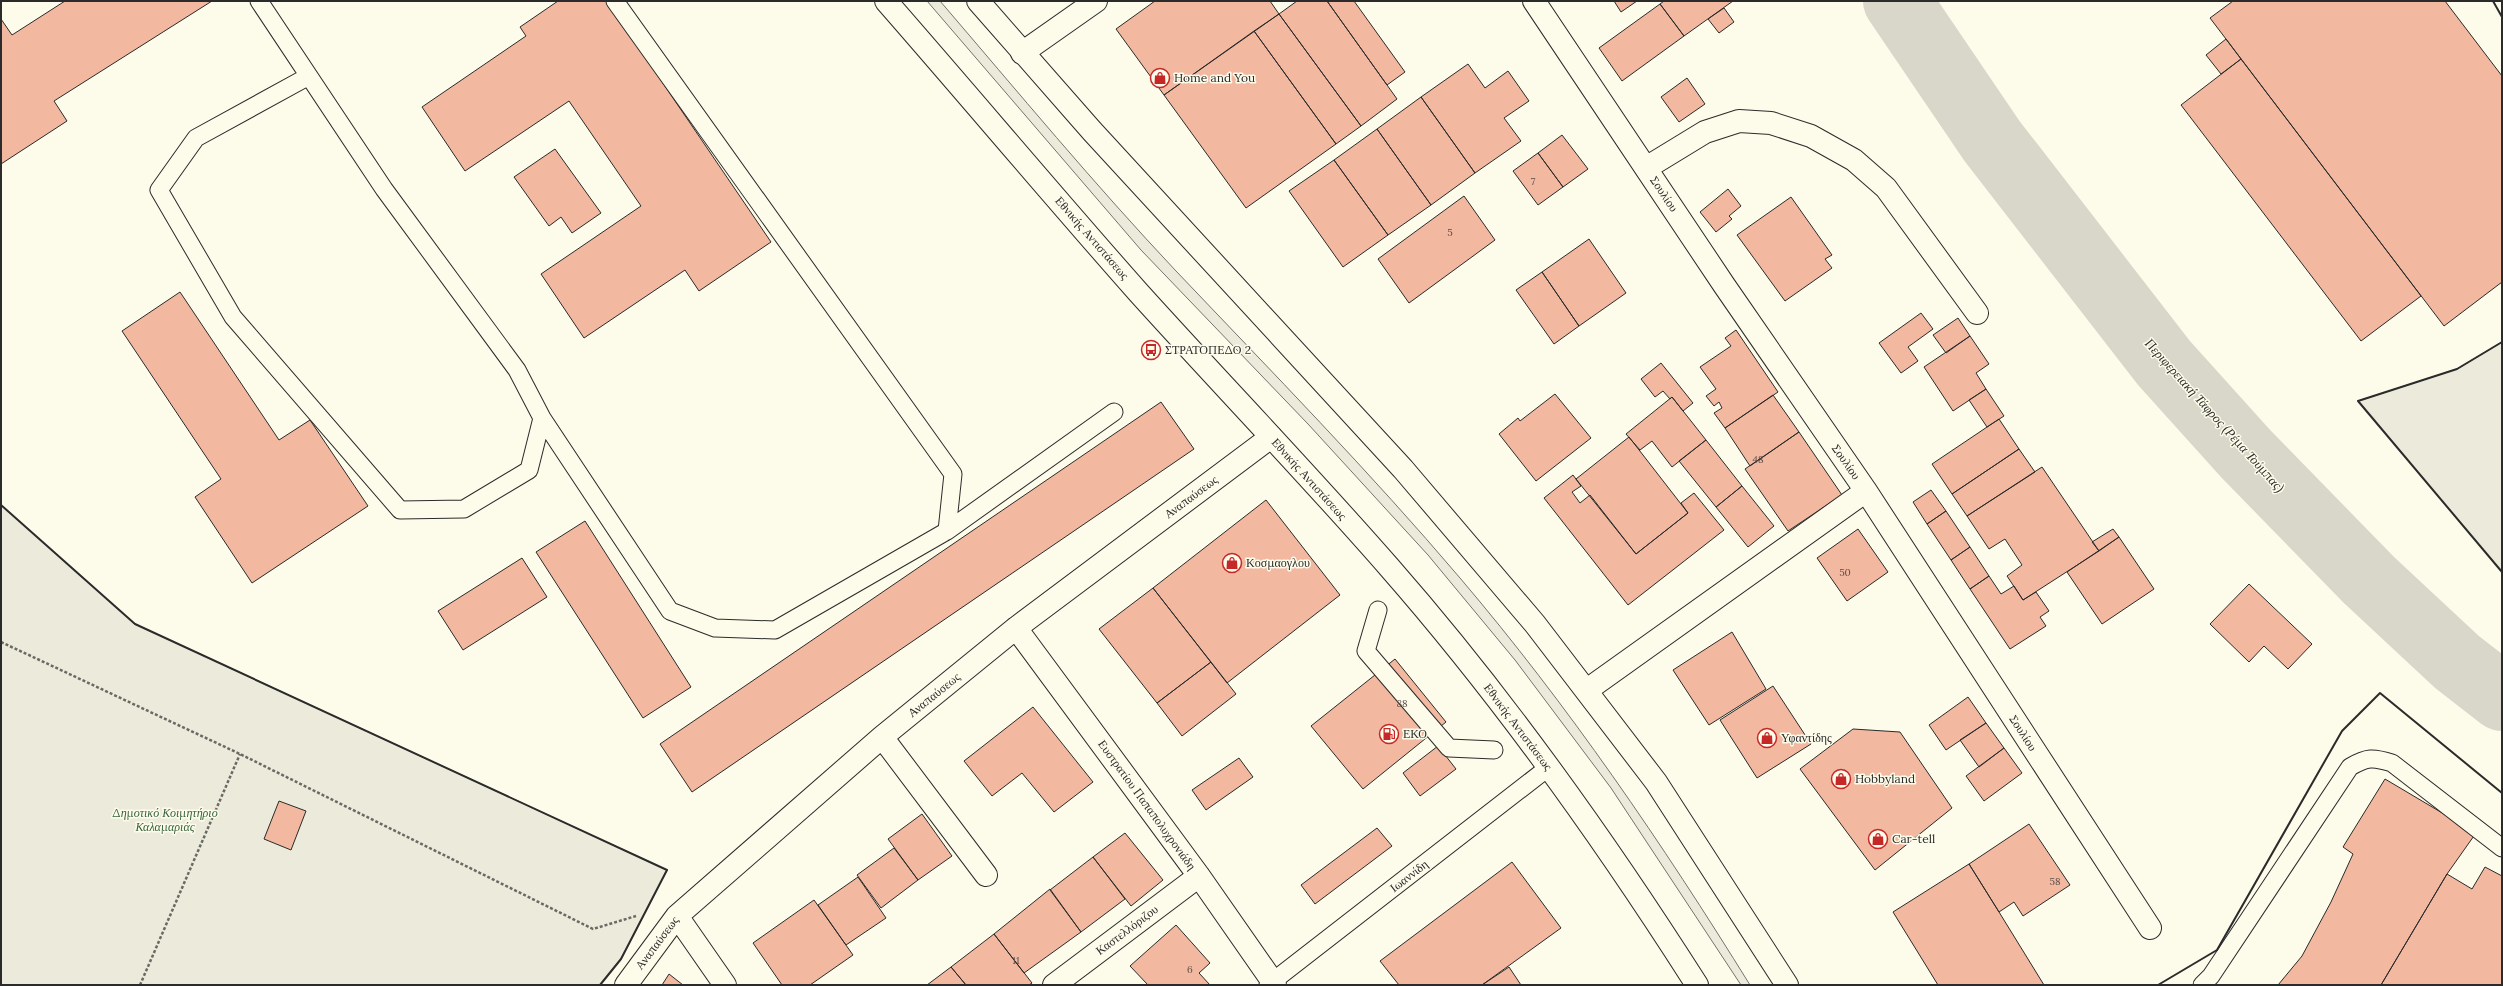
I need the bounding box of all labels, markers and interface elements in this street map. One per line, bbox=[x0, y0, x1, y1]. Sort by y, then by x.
shop icon: Home and You bbox=[1149, 67, 1171, 89]
place label: Home and You bbox=[1174, 70, 1255, 85]
street label: Σουλίου bbox=[1647, 173, 1682, 215]
house number: 7 bbox=[1531, 175, 1536, 188]
street label: Εθνικής Αντιστάσεως bbox=[1052, 193, 1133, 282]
house number: 5 bbox=[1447, 226, 1453, 239]
water label: Περιφερειακή Τάφρος (Ρέμα Τούμπας) bbox=[2141, 335, 2288, 496]
bus stop icon: ΣΤΡΑΤΟΠΕΔΟ 2 bbox=[1140, 339, 1162, 361]
place label: ΣΤΡΑΤΟΠΕΔΟ 2 bbox=[1165, 342, 1251, 357]
street label: Εθνικής Αντιστάσεως bbox=[1269, 435, 1350, 523]
street label: Σουλίου bbox=[1829, 441, 1864, 482]
house number: 48 bbox=[1752, 453, 1764, 466]
street label: Αναπαύσεως bbox=[1161, 472, 1220, 521]
shop icon: Κοσμαογλου bbox=[1221, 552, 1243, 574]
place label: Κοσμαογλου bbox=[1246, 555, 1310, 570]
house number: 50 bbox=[1839, 566, 1851, 579]
street label: Αναπαύσεως bbox=[905, 669, 963, 720]
street label: Εθνικής Αντιστάσεως bbox=[1481, 680, 1556, 773]
house number: 88 bbox=[1396, 697, 1408, 710]
street label: Σουλίου bbox=[2006, 712, 2041, 754]
fuel station icon: ΕΚΟ bbox=[1378, 723, 1400, 745]
place label: ΕΚΟ bbox=[1403, 726, 1427, 741]
shop icon: Υφαντίδης bbox=[1756, 727, 1778, 749]
place label: Υφαντίδης bbox=[1781, 730, 1832, 745]
street label: Ευστρατίου Παπαπολυχρονιάδη bbox=[1095, 737, 1200, 873]
shop icon: Hobbyland bbox=[1830, 768, 1852, 790]
place label: Hobbyland bbox=[1855, 771, 1915, 786]
park label: Δημοτικό Κοιμητήριο Καλαμαριάς bbox=[112, 805, 218, 834]
shop icon: Car-tell bbox=[1867, 828, 1889, 850]
place label: Car-tell bbox=[1892, 831, 1935, 846]
street label: Ιωαννίδη bbox=[1387, 856, 1431, 895]
house number: 58 bbox=[2049, 875, 2061, 888]
street label: Καστελλόριζου bbox=[1093, 901, 1161, 958]
street label: Αναπαύσεως bbox=[632, 913, 682, 972]
house number: 11 bbox=[1012, 954, 1020, 967]
house number: 6 bbox=[1187, 963, 1193, 976]

